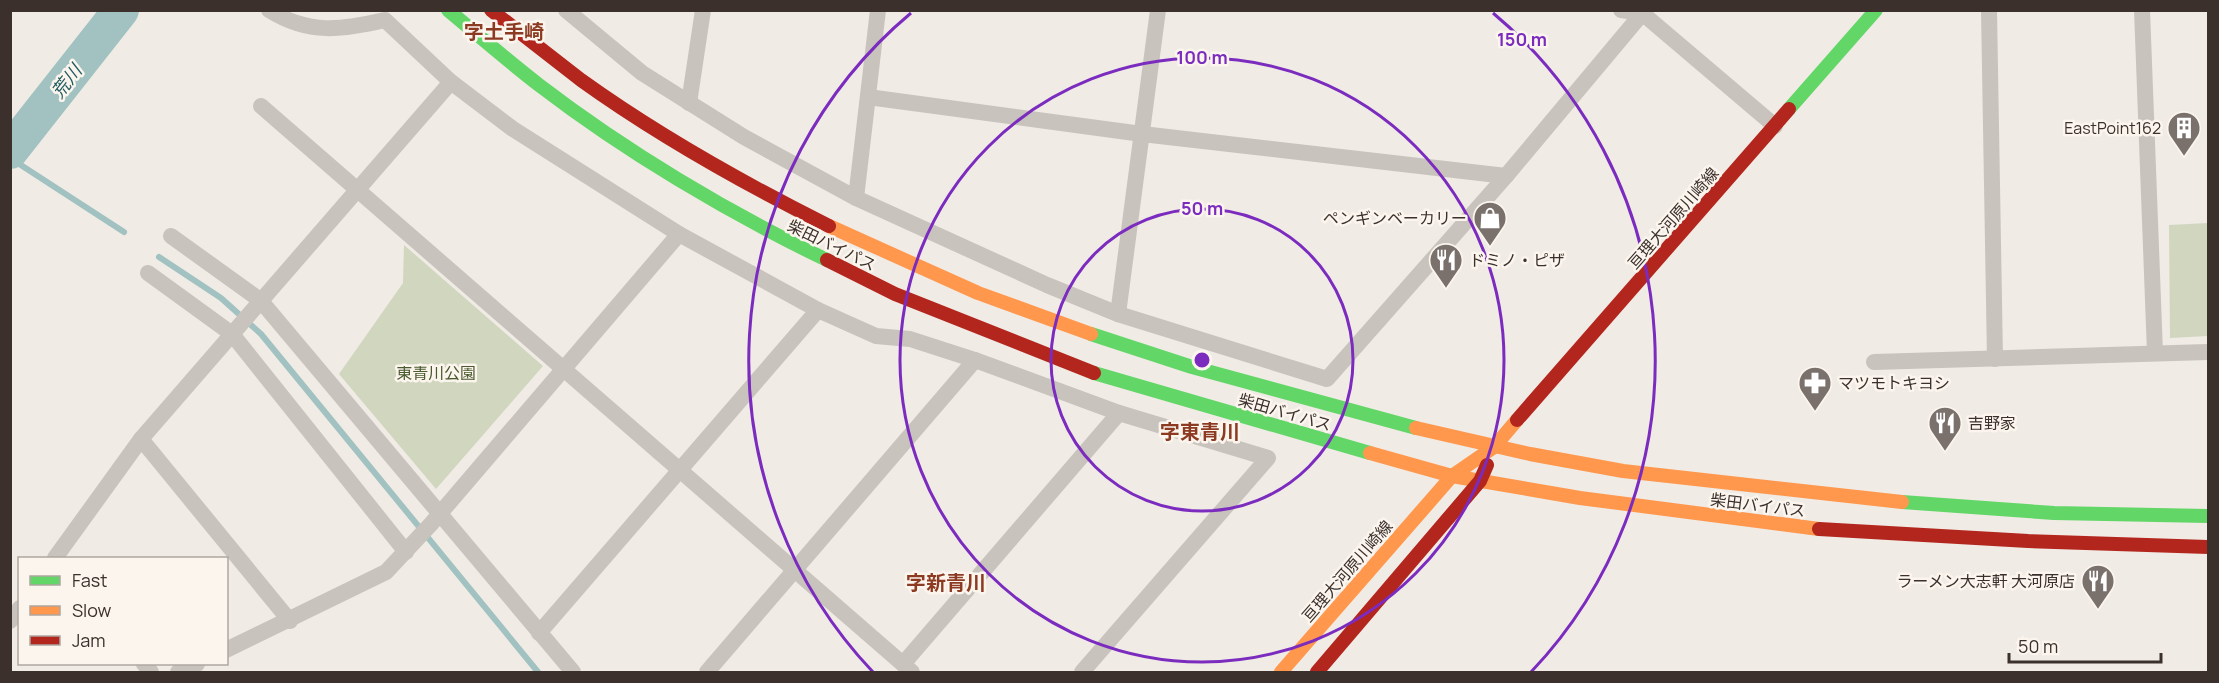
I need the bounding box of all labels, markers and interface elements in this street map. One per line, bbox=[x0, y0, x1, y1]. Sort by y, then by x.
district label: 字土手崎 bbox=[464, 18, 544, 45]
text: 150 m bbox=[1497, 27, 1547, 51]
text: 100 m bbox=[1176, 45, 1228, 69]
water label: 荒川 bbox=[45, 58, 88, 103]
building icon: EastPoint162 bbox=[2166, 110, 2202, 157]
place label: EastPoint162 bbox=[2064, 117, 2161, 139]
street label: 亘理大河原川崎線 bbox=[1623, 162, 1723, 274]
text: 50 m bbox=[1181, 196, 1223, 220]
shop icon: ペンギンベーカリー bbox=[1472, 200, 1508, 247]
place label: ペンギンベーカリー bbox=[1323, 207, 1467, 229]
street label: 柴田バイパス bbox=[784, 214, 880, 276]
restaurant icon: ドミノ・ピザ bbox=[1428, 242, 1464, 289]
place label: ドミノ・ピザ bbox=[1469, 249, 1565, 271]
centre of rings bbox=[1192, 350, 1212, 370]
park label: 東青川公園 bbox=[396, 362, 476, 384]
pharmacy icon: マツモトキヨシ bbox=[1797, 365, 1833, 412]
place label: マツモトキヨシ bbox=[1838, 372, 1950, 394]
street label: 柴田バイパス bbox=[1236, 388, 1334, 436]
restaurant icon: 吉野家 bbox=[1927, 405, 1963, 452]
place label: 吉野家 bbox=[1968, 412, 2016, 434]
district label: 字東青川 bbox=[1160, 418, 1240, 445]
street label: 柴田バイパス bbox=[1709, 488, 1807, 522]
street label: 亘理大河原川崎線 bbox=[1297, 515, 1397, 627]
legend bbox=[18, 557, 228, 665]
restaurant icon: ラーメン大志軒 大河原店 bbox=[2080, 563, 2116, 610]
text: Fast bbox=[72, 568, 107, 592]
district label: 字新青川 bbox=[906, 569, 986, 596]
place label: ラーメン大志軒 大河原店 bbox=[1896, 570, 2075, 592]
text: Slow bbox=[72, 598, 112, 622]
scale bar bbox=[2009, 626, 2160, 664]
text: Jam bbox=[72, 628, 106, 652]
text: 50 m bbox=[2018, 634, 2058, 658]

